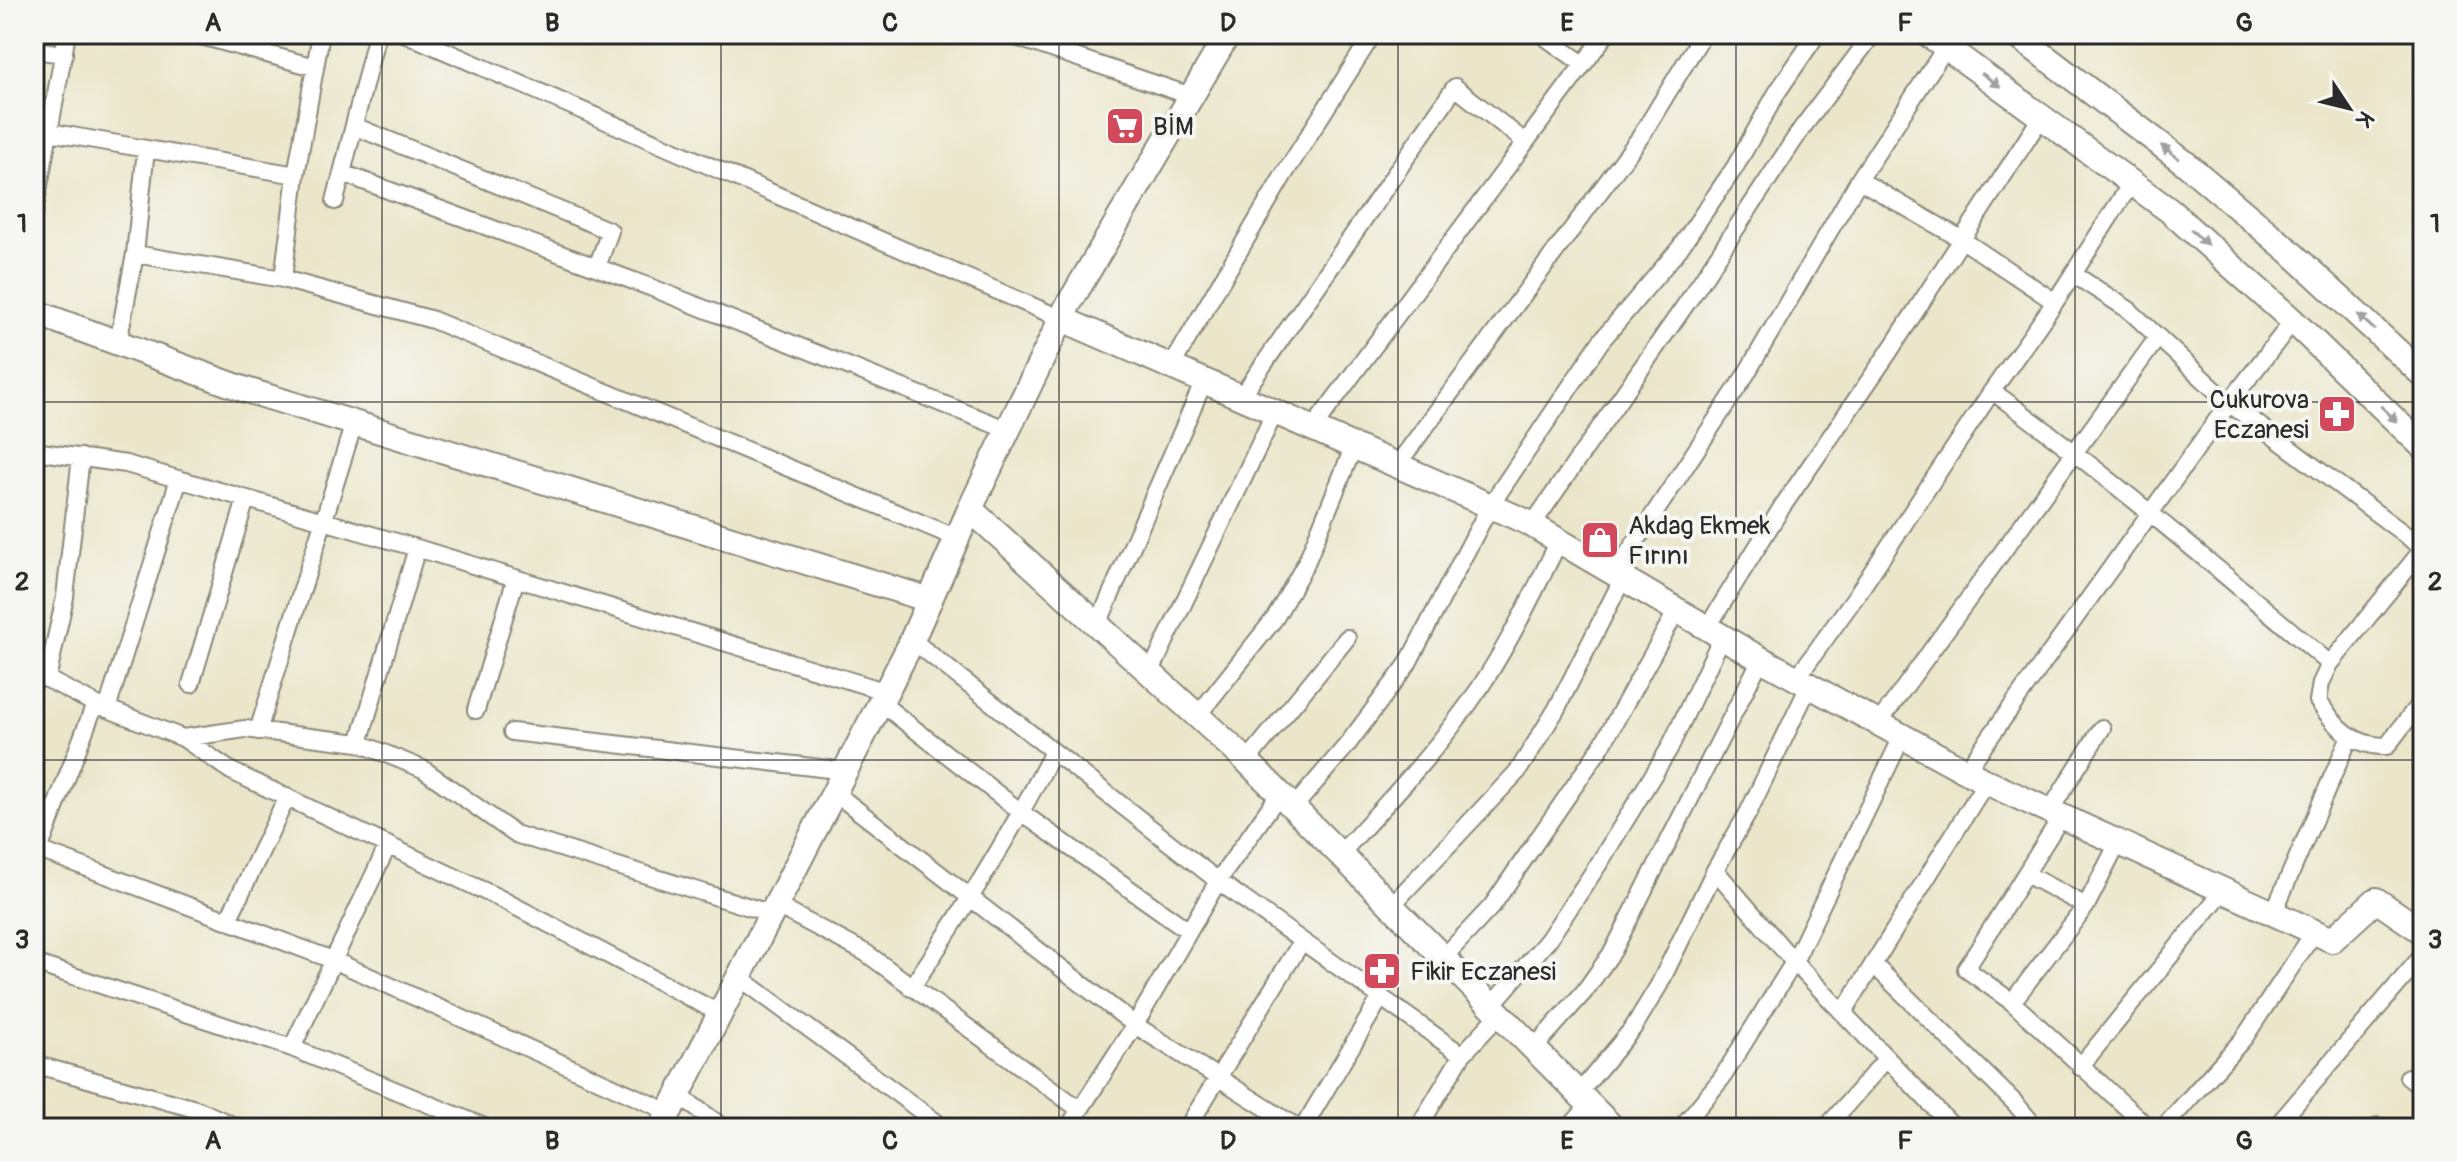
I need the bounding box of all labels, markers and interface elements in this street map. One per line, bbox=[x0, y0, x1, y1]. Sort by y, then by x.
text: A bbox=[205, 7, 222, 39]
text: B bbox=[545, 7, 559, 39]
text: C bbox=[882, 7, 898, 39]
text: D bbox=[1220, 7, 1236, 39]
text: E bbox=[1560, 7, 1574, 39]
text: F bbox=[1897, 7, 1913, 39]
text: G bbox=[2235, 7, 2253, 39]
north arrow bbox=[2309, 68, 2389, 148]
one-way arrow bbox=[1981, 72, 2002, 87]
supermarket icon: BİM bbox=[1104, 105, 1146, 147]
text: K bbox=[2349, 105, 2380, 133]
place label: BİM bbox=[1153, 111, 1194, 143]
one-way arrow bbox=[2160, 144, 2180, 160]
text: 1 bbox=[17, 208, 27, 240]
text: 1 bbox=[2430, 208, 2440, 240]
one-way arrow bbox=[2188, 228, 2208, 245]
one-way arrow bbox=[2357, 313, 2376, 332]
place label: Cukurova Eczanesi bbox=[2209, 384, 2309, 446]
pharmacy icon: Cukurova Eczanesi bbox=[2316, 393, 2358, 435]
one-way arrow bbox=[2379, 404, 2398, 423]
place label: Akdag Ekmek Fırını bbox=[1628, 510, 1771, 572]
shop icon: Akdag Ekmek Fırını bbox=[1579, 519, 1621, 561]
text: 2 bbox=[15, 566, 29, 598]
text: 2 bbox=[2428, 566, 2442, 598]
text: 3 bbox=[15, 924, 29, 956]
text: 3 bbox=[2428, 924, 2442, 956]
pharmacy icon: Fikir Eczanesi bbox=[1361, 950, 1403, 992]
place label: Fikir Eczanesi bbox=[1410, 956, 1556, 988]
text: A bbox=[205, 1125, 222, 1157]
text: B bbox=[545, 1125, 559, 1157]
text: C bbox=[882, 1125, 898, 1157]
text: D bbox=[1220, 1125, 1236, 1157]
text: E bbox=[1560, 1125, 1574, 1157]
text: F bbox=[1897, 1125, 1913, 1157]
text: G bbox=[2235, 1125, 2253, 1157]

